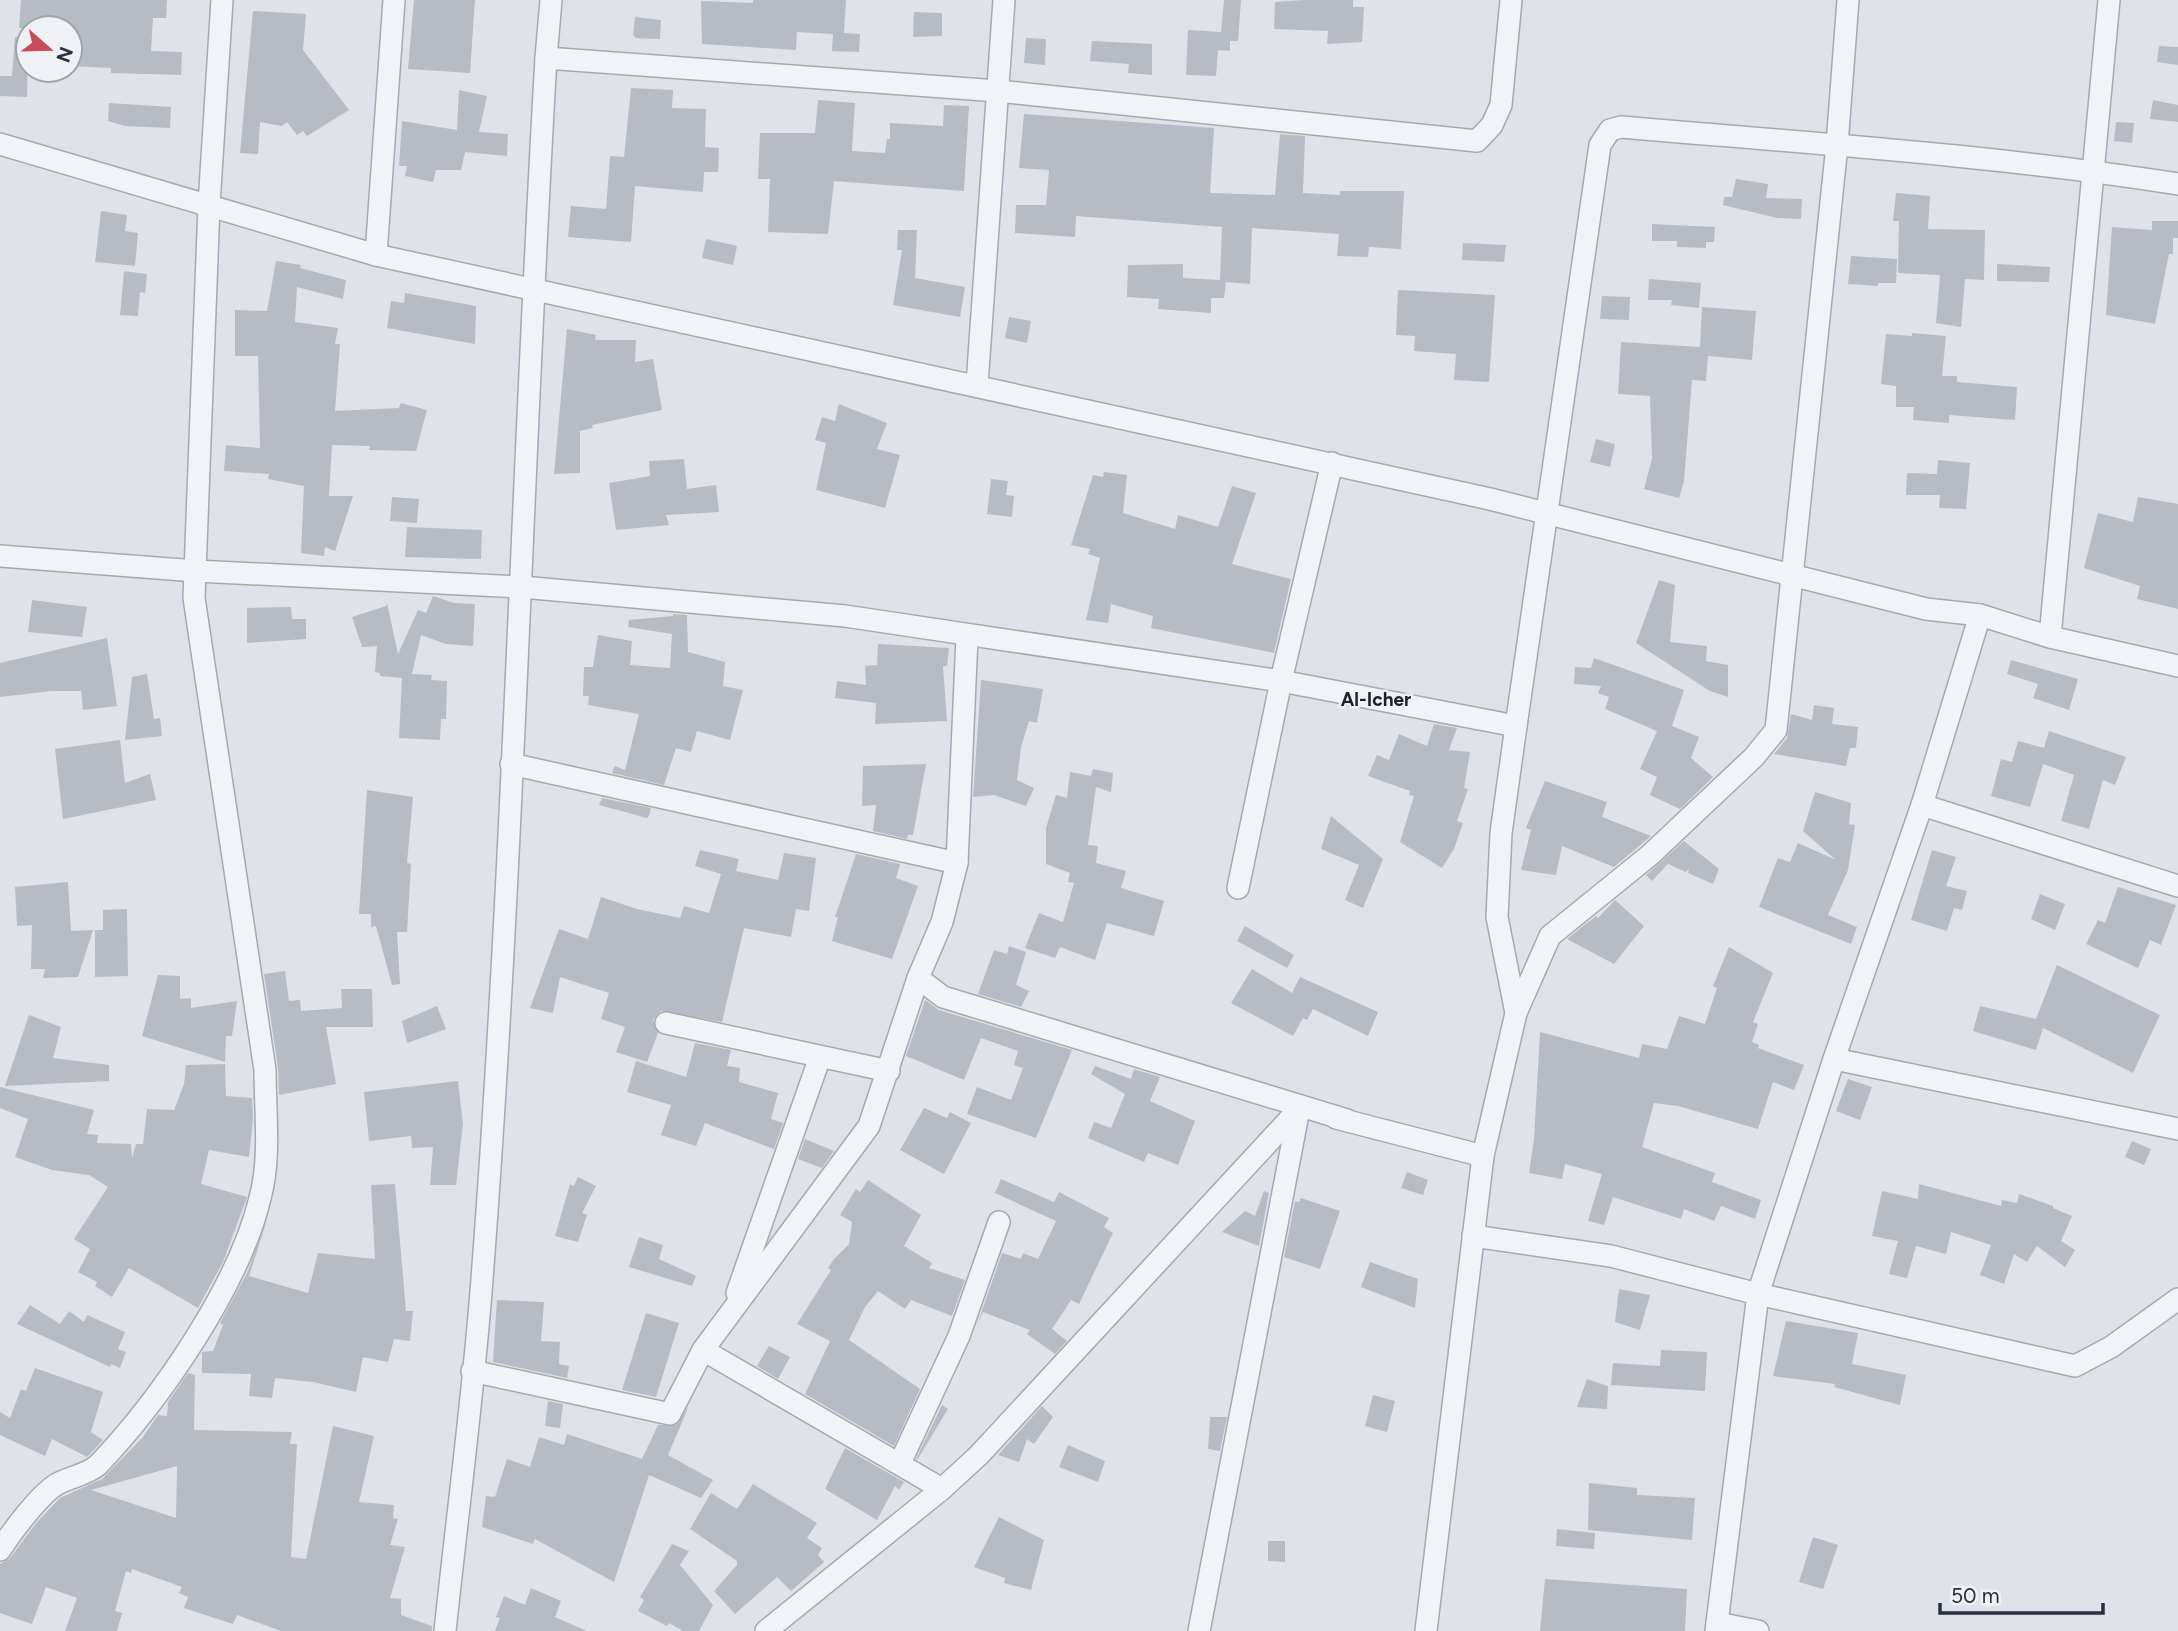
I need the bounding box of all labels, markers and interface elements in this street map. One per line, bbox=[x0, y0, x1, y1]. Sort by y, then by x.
north arrow bbox=[14, 14, 84, 84]
text: N bbox=[51, 44, 78, 65]
district label: Al-Icher bbox=[1341, 688, 1411, 711]
scale bar bbox=[1940, 1572, 2103, 1616]
text: 50 m bbox=[1951, 1583, 2000, 1608]

